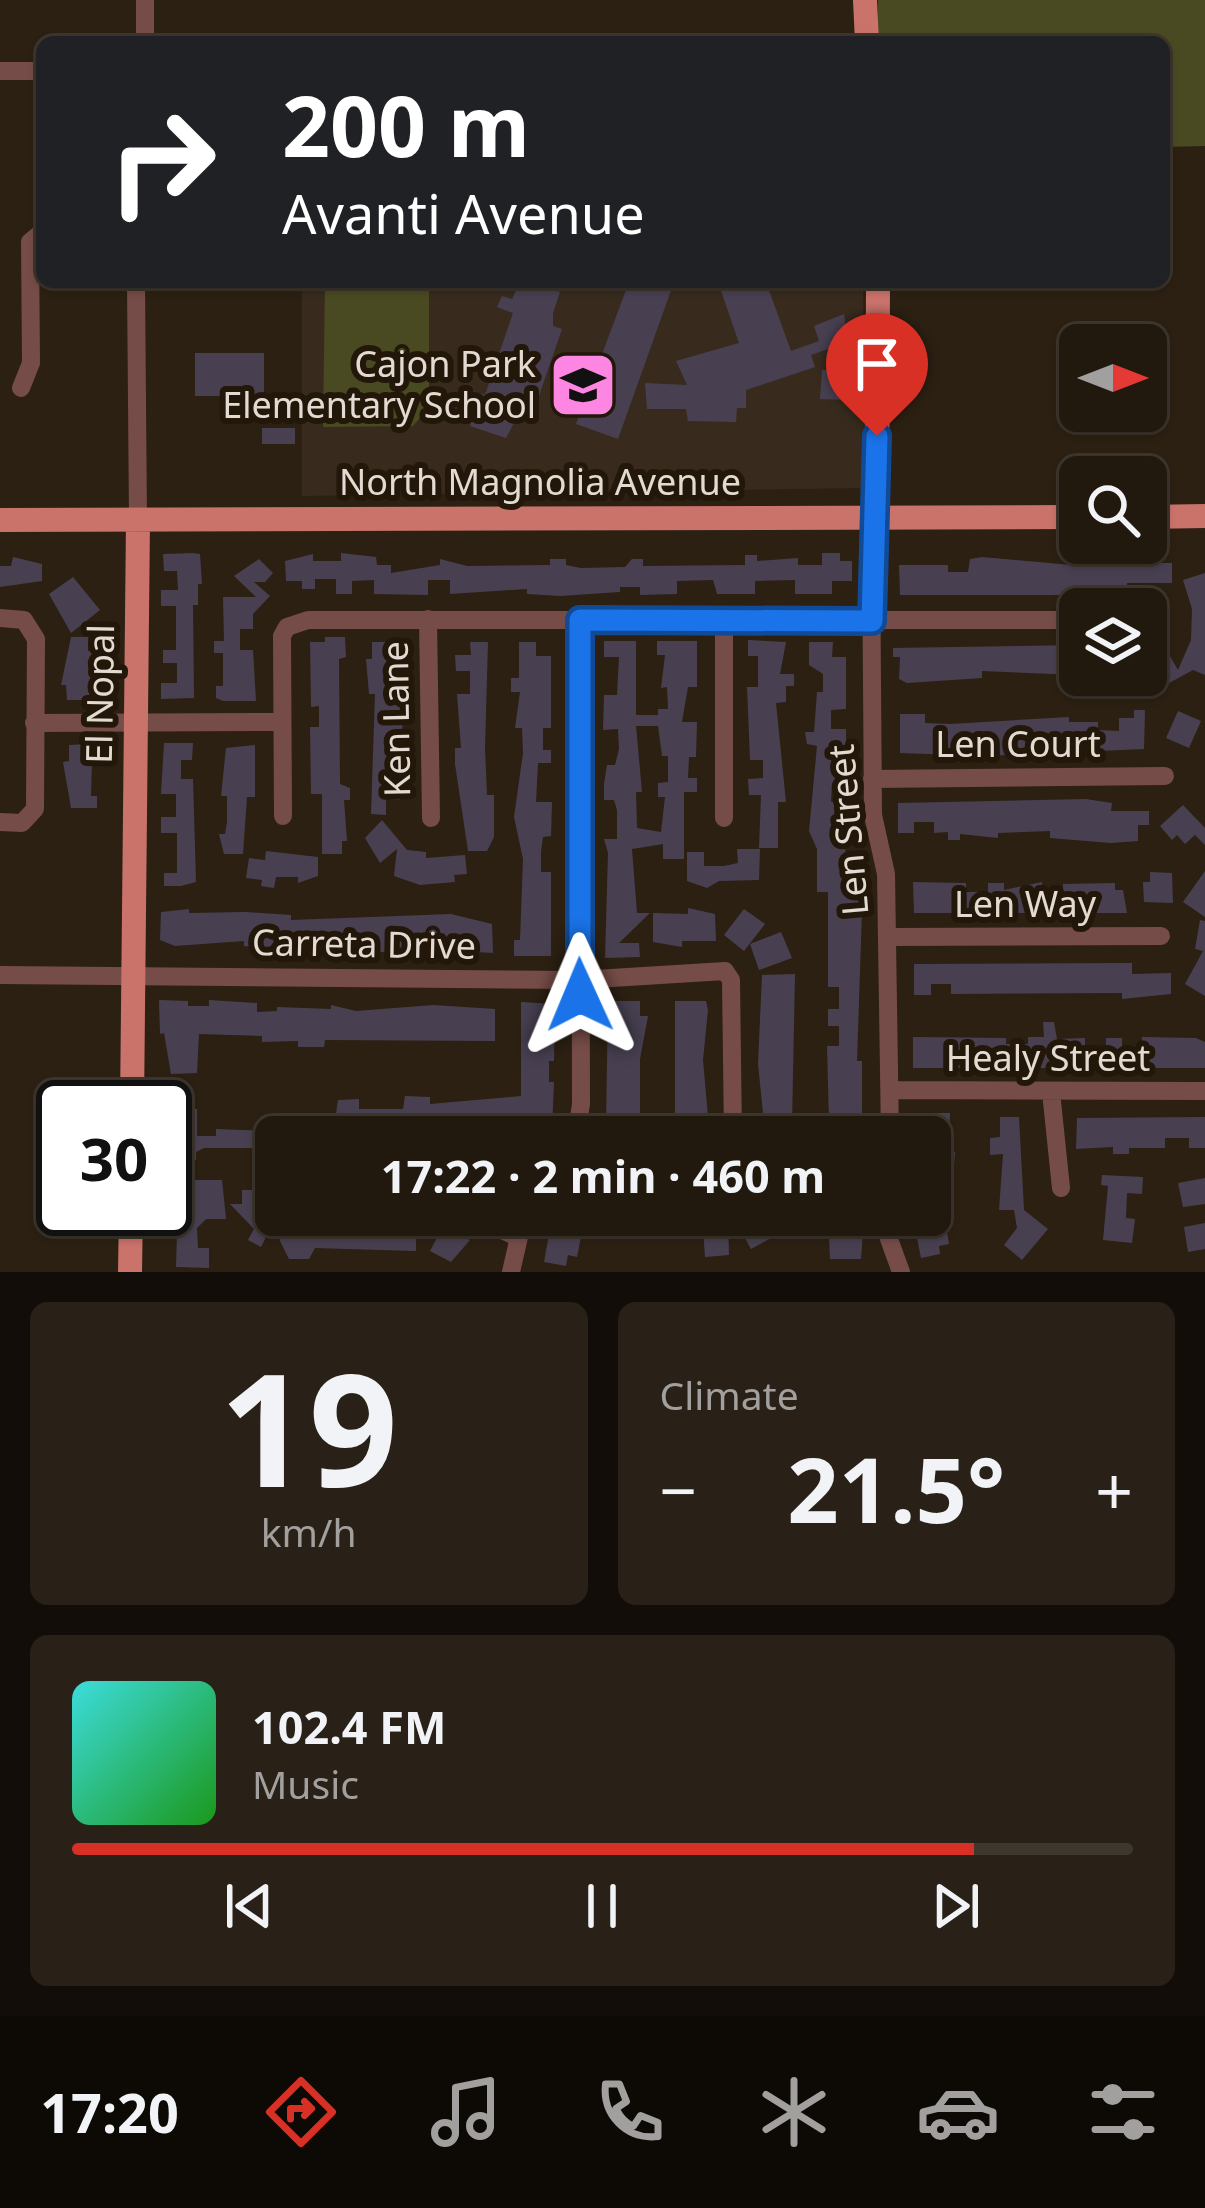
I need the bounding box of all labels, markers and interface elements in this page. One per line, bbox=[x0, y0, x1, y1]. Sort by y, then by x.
text: 200 m bbox=[282, 67, 530, 182]
icon: right bbox=[84, 84, 240, 240]
text: Avanti Avenue bbox=[282, 176, 645, 250]
pin bbox=[826, 313, 928, 436]
north arrow bbox=[1059, 324, 1167, 432]
map controls bbox=[1059, 324, 1167, 696]
icon: arrive bbox=[844, 331, 910, 397]
place label: Cajon Park Elementary School bbox=[222, 339, 536, 429]
school or university icon: Cajon Park Elementary School bbox=[548, 350, 618, 420]
button: search bbox=[1059, 456, 1167, 564]
street label: North Magnolia Avenue bbox=[339, 457, 741, 506]
button: layers bbox=[1059, 588, 1167, 696]
street label: El Nopal bbox=[74, 624, 125, 764]
street label: Ken Lane bbox=[370, 641, 421, 797]
street label: Len Court bbox=[935, 719, 1101, 768]
street label: Len Street bbox=[816, 743, 879, 918]
street label: Len Way bbox=[954, 879, 1097, 928]
street label: Carreta Drive bbox=[252, 917, 476, 970]
position arrow bbox=[517, 932, 643, 1058]
street label: Healy Street bbox=[946, 1033, 1150, 1082]
speed limit sign: 30 bbox=[36, 1080, 192, 1236]
text: 17:22 · 2 min · 460 m bbox=[381, 1145, 825, 1206]
text: 19 bbox=[220, 1320, 398, 1533]
text: Climate bbox=[660, 1368, 799, 1421]
text: 21.5° bbox=[787, 1427, 1005, 1549]
text: − bbox=[660, 1444, 697, 1534]
text: + bbox=[1095, 1444, 1133, 1534]
text: km/h bbox=[261, 1505, 357, 1558]
text: 102.4 FM bbox=[252, 1696, 446, 1757]
text: Music bbox=[252, 1757, 359, 1810]
icon: previous bbox=[216, 1873, 282, 1939]
icon: pause bbox=[569, 1873, 635, 1939]
icon: next bbox=[923, 1873, 989, 1939]
icon: directions bbox=[259, 2070, 343, 2154]
icon: music bbox=[424, 2070, 508, 2154]
icon: phone bbox=[588, 2070, 672, 2154]
icon: climate bbox=[752, 2070, 836, 2154]
icon: car bbox=[916, 2070, 1000, 2154]
icon: filters bbox=[1081, 2070, 1165, 2154]
text: 17:20 bbox=[40, 2075, 179, 2149]

